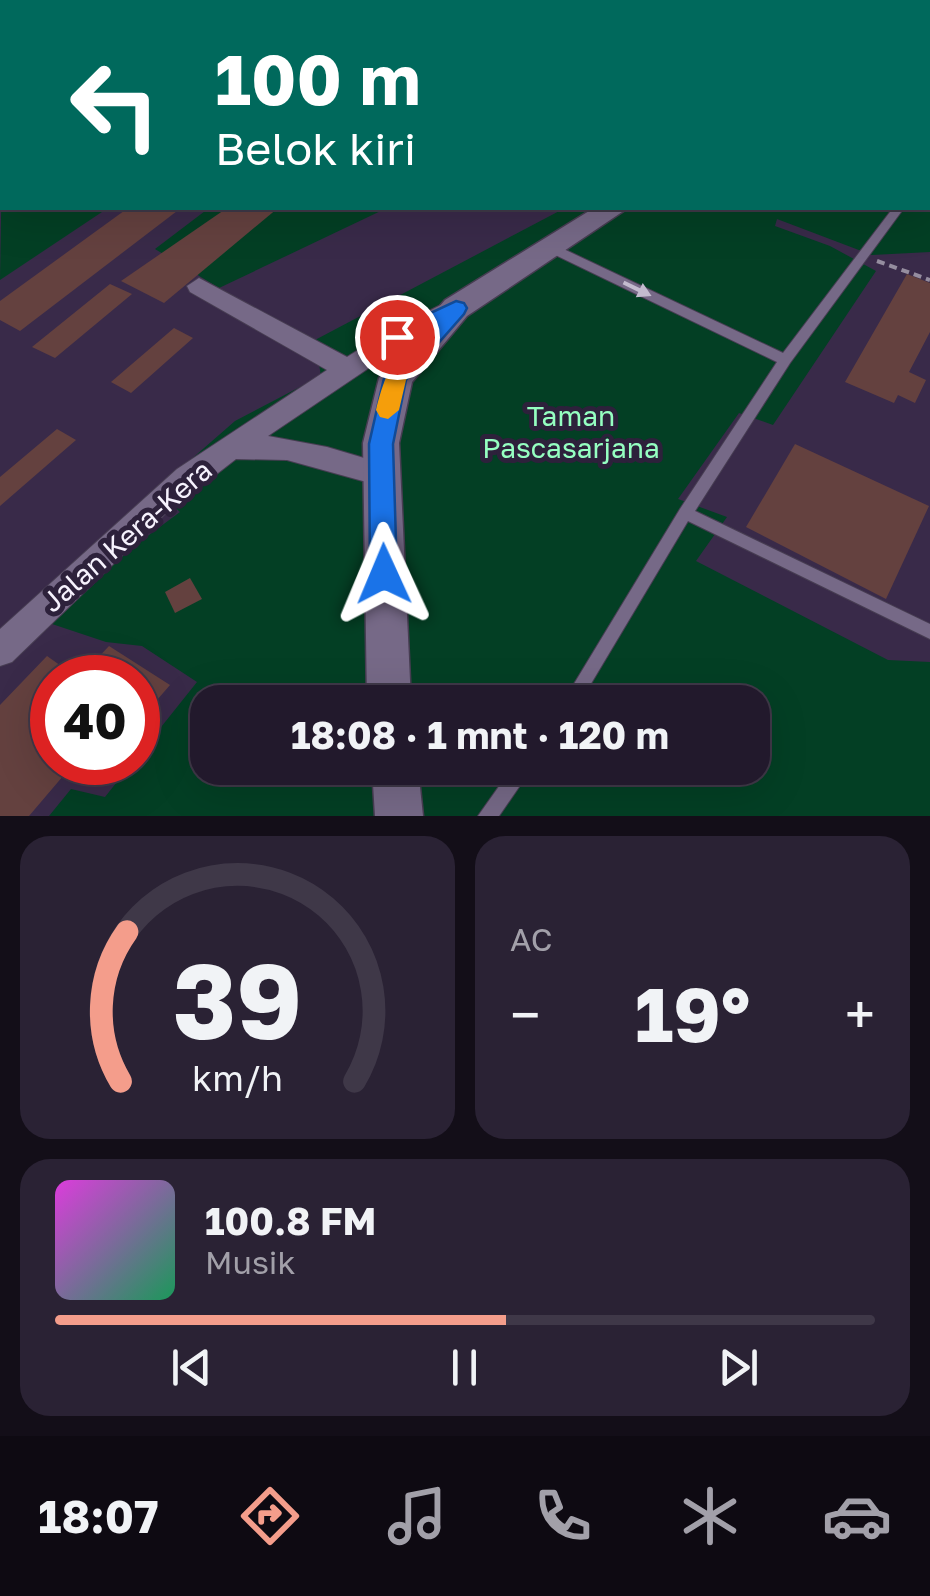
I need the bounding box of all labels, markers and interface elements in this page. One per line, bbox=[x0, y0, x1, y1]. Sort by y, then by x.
text: 100 m bbox=[215, 36, 421, 120]
icon: left bbox=[50, 40, 180, 170]
text: Belok kiri bbox=[215, 121, 416, 175]
one-way arrow bbox=[622, 280, 651, 297]
pin bbox=[355, 295, 440, 380]
icon: arrive bbox=[370, 310, 425, 365]
park label: Taman Pascasarjana bbox=[482, 399, 660, 464]
street label: Jalan Kera-Kera bbox=[35, 453, 218, 618]
position arrow bbox=[332, 522, 436, 626]
speed limit sign: 40 bbox=[30, 655, 160, 785]
text: 18:08 · 1 mnt · 120 m bbox=[291, 712, 669, 757]
text: AC bbox=[510, 920, 553, 958]
text: 39 bbox=[173, 937, 302, 1062]
text: 19° bbox=[635, 968, 750, 1059]
text: − bbox=[510, 981, 540, 1047]
text: + bbox=[845, 981, 875, 1047]
text: km/h bbox=[192, 1056, 283, 1099]
text: 100.8 FM bbox=[205, 1198, 376, 1243]
text: Musik bbox=[205, 1243, 296, 1281]
icon: previous bbox=[164, 1340, 219, 1395]
icon: pause bbox=[437, 1340, 492, 1395]
icon: next bbox=[711, 1340, 766, 1395]
icon: directions bbox=[235, 1481, 305, 1551]
icon: music bbox=[382, 1481, 452, 1551]
icon: phone bbox=[528, 1481, 598, 1551]
icon: climate bbox=[675, 1481, 745, 1551]
icon: car bbox=[822, 1481, 892, 1551]
text: 18:07 bbox=[38, 1489, 158, 1543]

